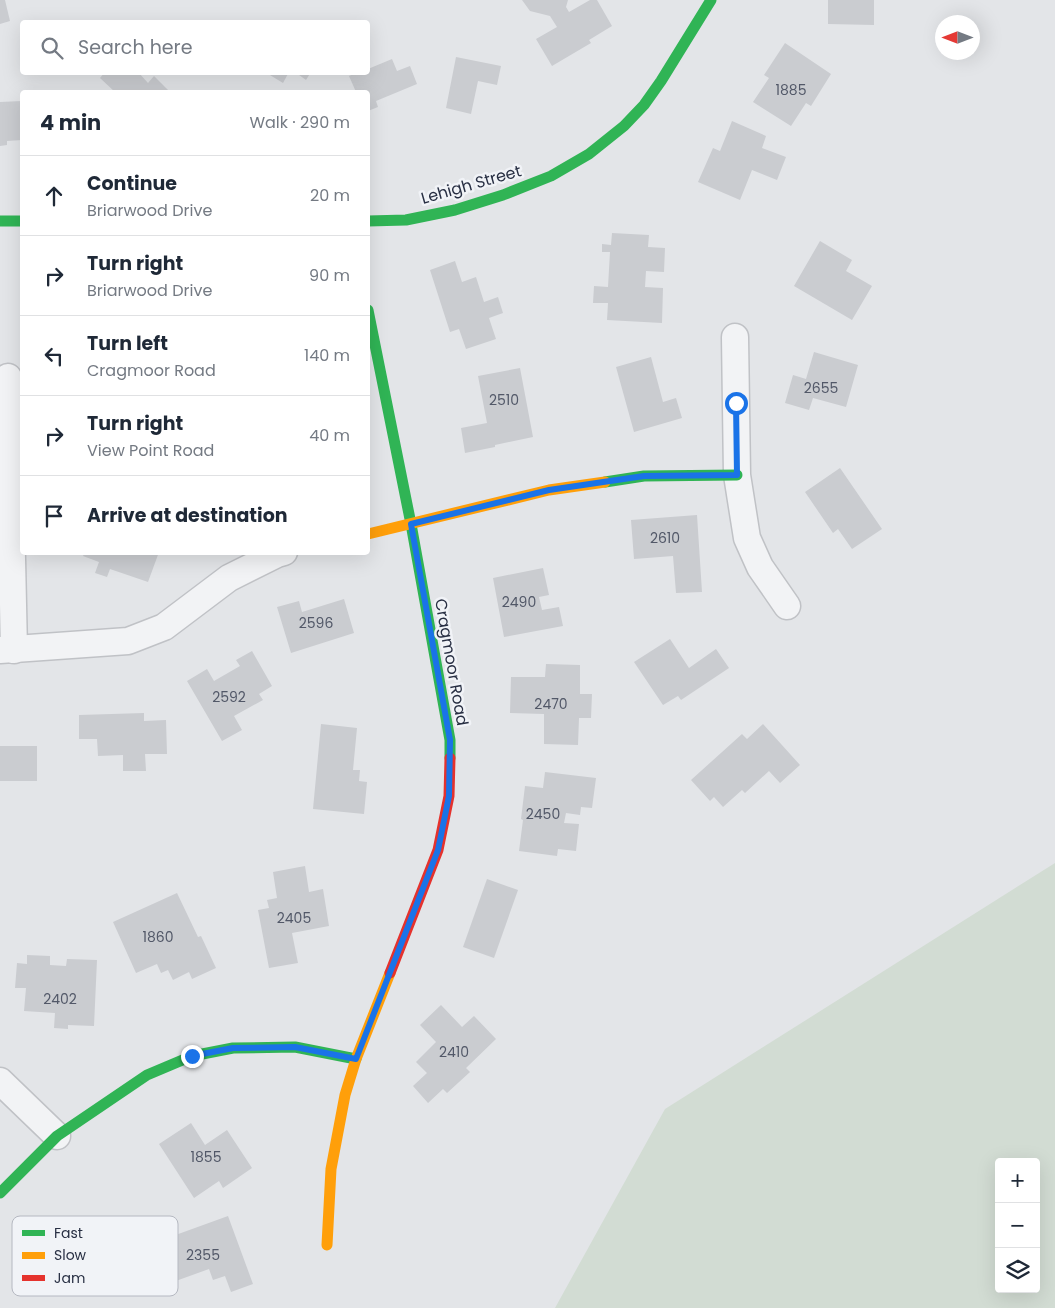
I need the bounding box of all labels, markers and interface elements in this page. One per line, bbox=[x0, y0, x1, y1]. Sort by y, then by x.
north arrow bbox=[935, 15, 980, 60]
search box bbox=[20, 20, 370, 75]
icon: search bbox=[38, 34, 66, 62]
text: Search here bbox=[78, 34, 192, 61]
house number: 1885 bbox=[776, 80, 806, 100]
text: 4 min bbox=[40, 108, 101, 137]
text: Walk · 290 m bbox=[249, 111, 350, 134]
street label: Lehigh Street bbox=[418, 159, 524, 210]
text: Continue bbox=[87, 170, 177, 197]
icon: ahead bbox=[40, 182, 68, 210]
text: 20 m bbox=[310, 184, 350, 207]
text: Briarwood Drive bbox=[87, 199, 212, 222]
text: Turn right bbox=[87, 250, 183, 277]
icon: right bbox=[40, 262, 68, 290]
text: 90 m bbox=[309, 264, 350, 287]
text: Briarwood Drive bbox=[87, 279, 212, 302]
text: Turn left bbox=[87, 330, 168, 357]
icon: left bbox=[40, 342, 68, 370]
text: 140 m bbox=[304, 344, 350, 367]
text: Cragmoor Road bbox=[87, 359, 216, 382]
house number: 2655 bbox=[804, 378, 838, 398]
house number: 2510 bbox=[489, 390, 519, 410]
route start bbox=[725, 392, 748, 415]
text: Turn right bbox=[87, 410, 183, 437]
icon: right bbox=[40, 422, 68, 450]
text: 40 m bbox=[309, 424, 350, 447]
text: View Point Road bbox=[87, 439, 214, 462]
icon: arrive bbox=[40, 502, 68, 530]
text: Arrive at destination bbox=[87, 502, 288, 529]
house number: 2610 bbox=[650, 528, 680, 548]
house number: 2490 bbox=[502, 592, 536, 612]
street label: Cragmoor Road bbox=[429, 597, 474, 727]
house number: 2596 bbox=[299, 613, 333, 633]
house number: 2592 bbox=[212, 687, 246, 707]
house number: 2470 bbox=[534, 694, 568, 714]
house number: 2450 bbox=[526, 804, 560, 824]
house number: 2405 bbox=[277, 908, 311, 928]
house number: 1860 bbox=[143, 927, 174, 947]
house number: 2402 bbox=[43, 989, 77, 1009]
house number: 2410 bbox=[439, 1042, 469, 1062]
route end bbox=[181, 1045, 204, 1068]
house number: 1855 bbox=[191, 1147, 221, 1167]
map controls bbox=[995, 1158, 1040, 1293]
button: + bbox=[995, 1158, 1040, 1203]
button: − bbox=[995, 1203, 1040, 1248]
legend bbox=[12, 1216, 178, 1296]
text: Fast bbox=[54, 1223, 83, 1243]
text: Slow bbox=[54, 1245, 87, 1265]
house number: 2355 bbox=[186, 1245, 220, 1265]
button: layers bbox=[995, 1248, 1040, 1293]
text: Jam bbox=[54, 1268, 85, 1288]

